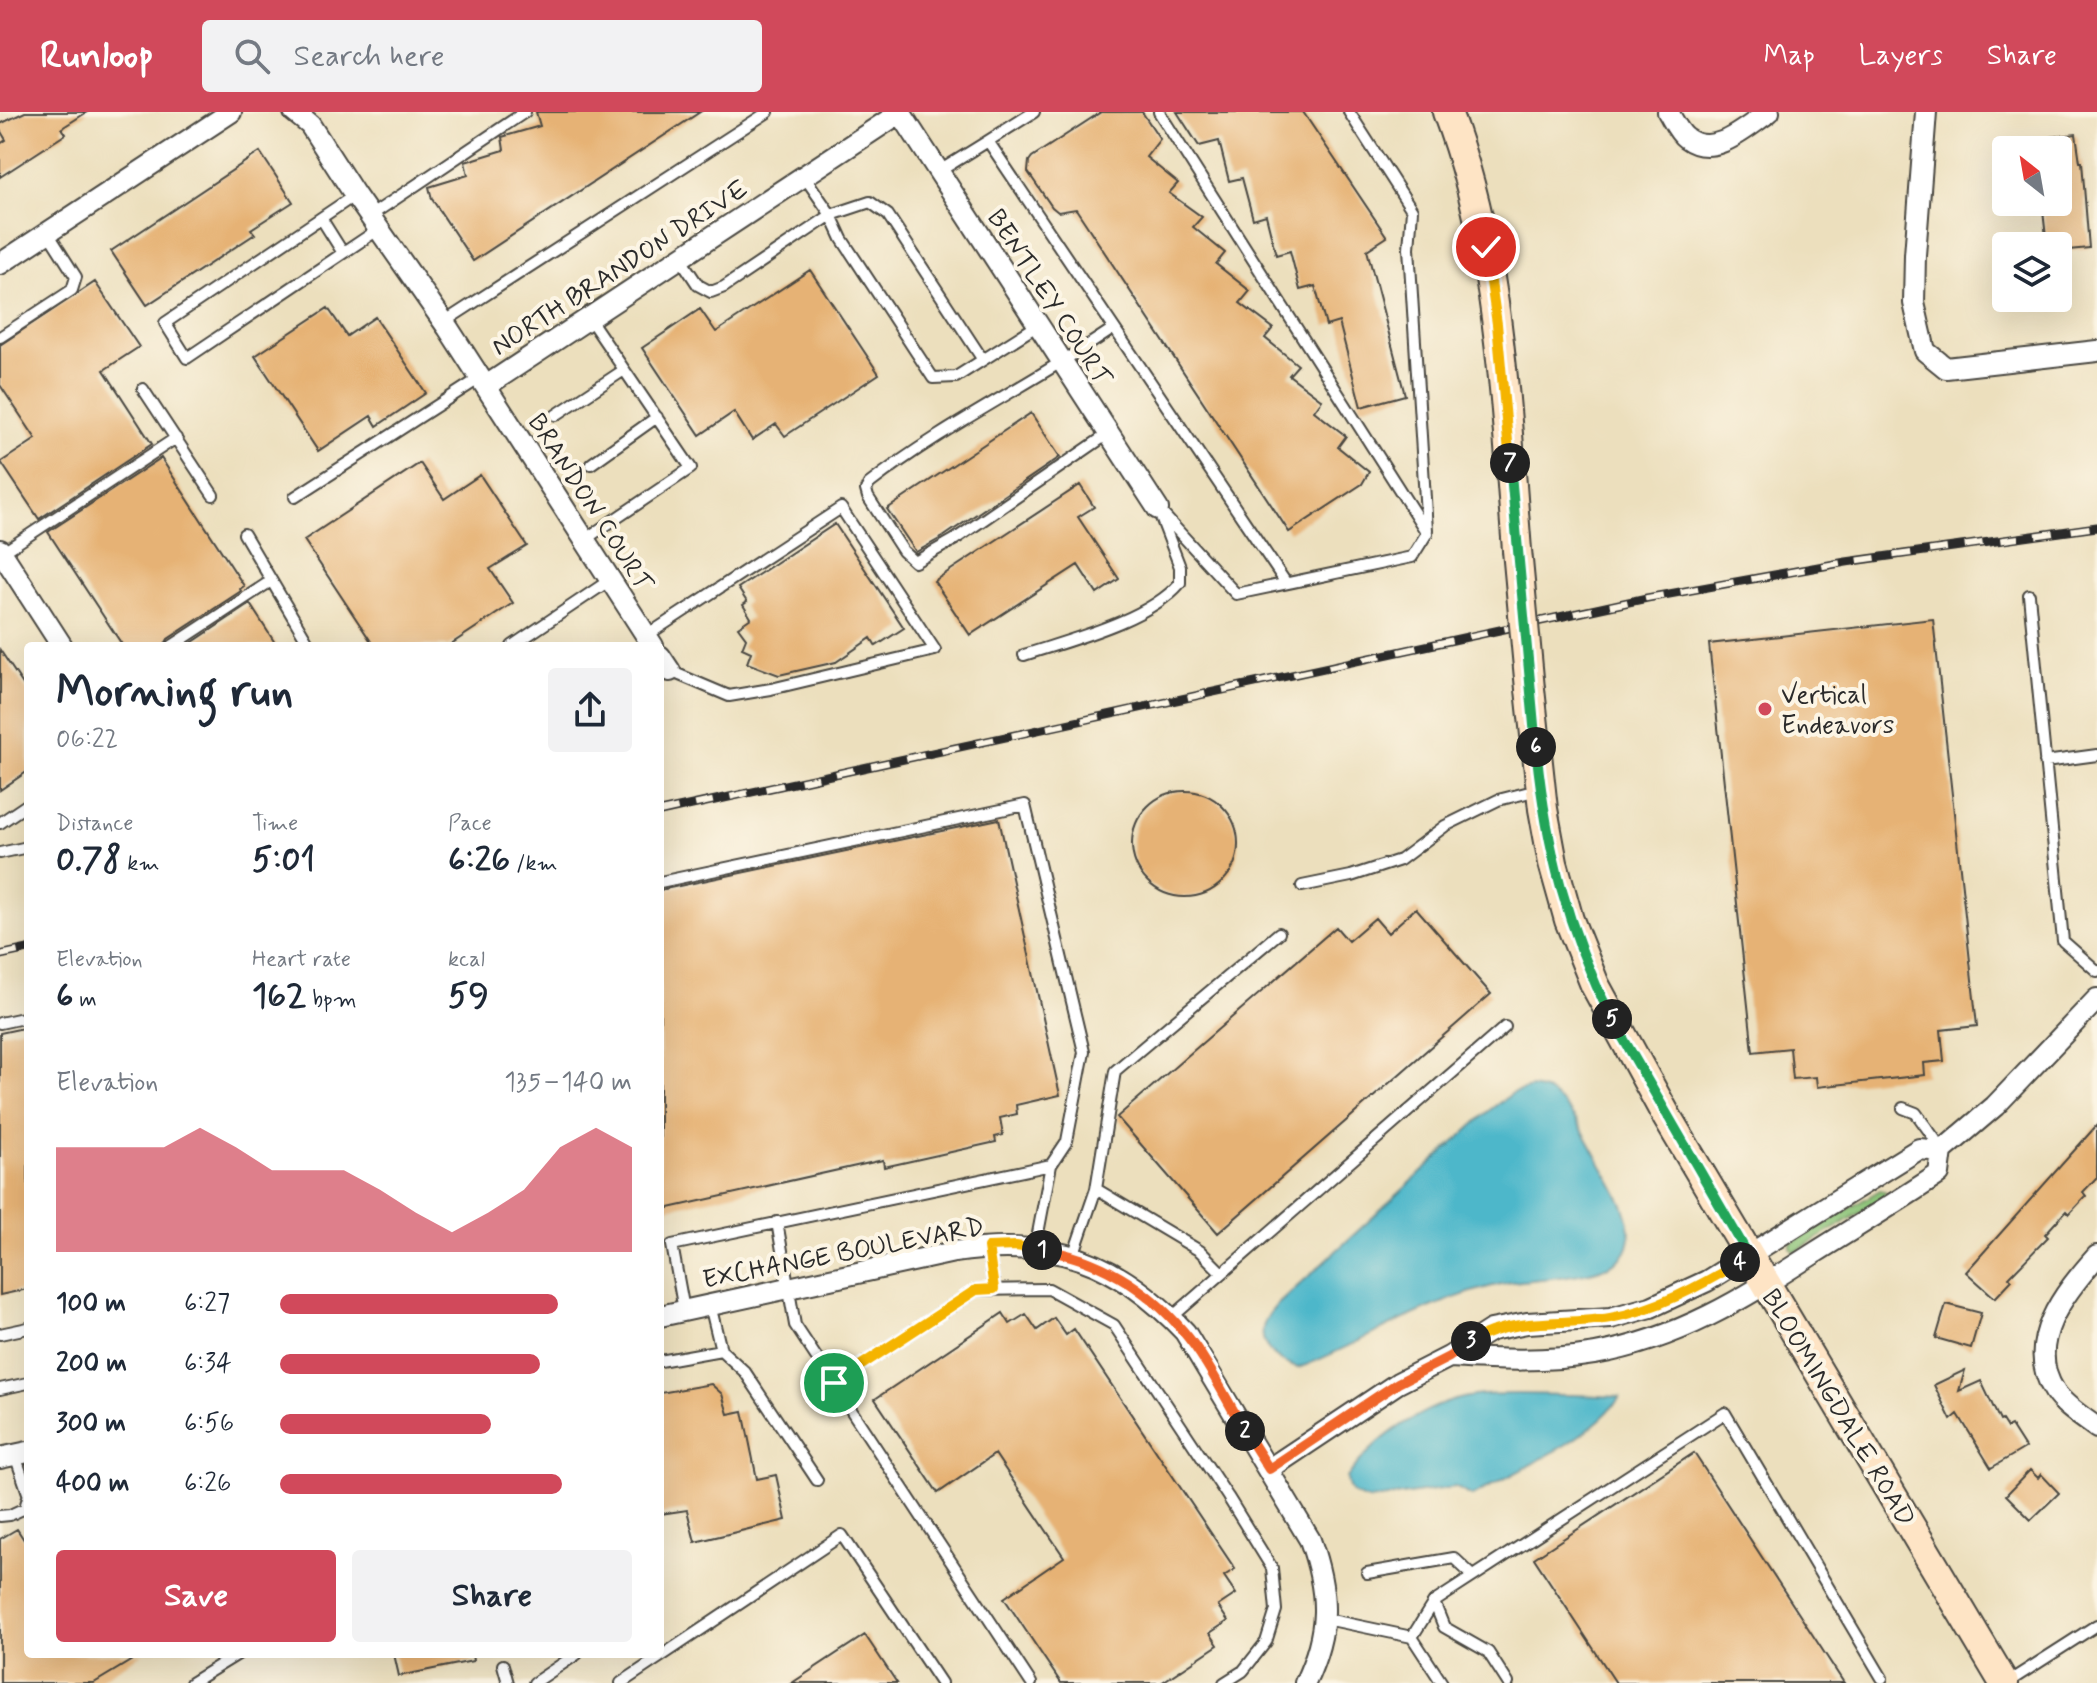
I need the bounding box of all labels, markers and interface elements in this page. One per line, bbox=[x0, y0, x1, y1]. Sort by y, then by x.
search box bbox=[202, 20, 762, 92]
text: Runloop bbox=[40, 32, 154, 81]
icon: search bbox=[230, 34, 274, 78]
text: Search here bbox=[294, 37, 445, 76]
text: Map bbox=[1764, 38, 1815, 75]
text: Layers bbox=[1859, 38, 1943, 75]
text: Share bbox=[1987, 38, 2057, 75]
north arrow bbox=[1992, 136, 2072, 216]
map controls bbox=[1992, 136, 2072, 312]
street label: NORTH BRANDON DRIVE bbox=[485, 173, 755, 364]
street label: BENTLEY COURT bbox=[978, 203, 1119, 394]
pin bbox=[1452, 213, 1520, 281]
icon: check bbox=[1464, 225, 1508, 269]
button: layers bbox=[1992, 232, 2072, 312]
street label: BRANDON COURT bbox=[519, 408, 660, 600]
pin: 7 bbox=[1490, 443, 1530, 483]
text: 7 bbox=[1503, 449, 1517, 477]
text: Morning run bbox=[56, 664, 293, 722]
button: share bbox=[548, 668, 632, 752]
place label: Vertical Endeavors bbox=[1781, 679, 1894, 743]
marker: Vertical Endeavors bbox=[1756, 700, 1774, 718]
text: 06:22 bbox=[56, 723, 118, 757]
pin: 6 bbox=[1516, 727, 1556, 767]
text: 6 bbox=[1530, 733, 1542, 761]
text: Distance bbox=[56, 810, 133, 838]
text: Time bbox=[252, 810, 298, 838]
text: Pace bbox=[448, 810, 492, 838]
text: 0.78 bbox=[56, 838, 121, 883]
text: 5:01 bbox=[252, 838, 315, 883]
text: 6:26 bbox=[448, 838, 510, 883]
text: km bbox=[121, 850, 159, 878]
text: /km bbox=[510, 850, 558, 878]
text: Elevation bbox=[56, 946, 143, 974]
text: Heart rate bbox=[252, 946, 351, 974]
text: kcal bbox=[448, 946, 485, 974]
text: 6 bbox=[56, 974, 73, 1019]
text: 162 bbox=[252, 974, 306, 1019]
text: 59 bbox=[448, 974, 489, 1019]
text: m bbox=[73, 986, 97, 1014]
text: bpm bbox=[306, 986, 357, 1014]
pin: 5 bbox=[1592, 999, 1632, 1039]
text: 5 bbox=[1605, 1005, 1619, 1033]
text: Elevation bbox=[56, 1066, 158, 1100]
text: 135–140 m bbox=[504, 1066, 632, 1100]
street label: EXCHANGE BOULEVARD bbox=[700, 1210, 987, 1298]
pin: 1 bbox=[1022, 1230, 1062, 1270]
text: 1 bbox=[1037, 1236, 1047, 1264]
pin: 4 bbox=[1720, 1242, 1760, 1282]
text: 4 bbox=[1734, 1248, 1746, 1276]
street label: BLOOMINGDALE ROAD bbox=[1753, 1283, 1922, 1533]
text: 100 m bbox=[56, 1287, 126, 1321]
text: 6:27 bbox=[184, 1287, 230, 1321]
pin: 3 bbox=[1451, 1321, 1491, 1361]
text: 3 bbox=[1466, 1327, 1476, 1355]
text: 200 m bbox=[56, 1347, 127, 1381]
text: 6:34 bbox=[184, 1347, 232, 1381]
pin bbox=[800, 1349, 868, 1417]
icon: arrive bbox=[812, 1361, 856, 1405]
text: 300 m bbox=[56, 1407, 126, 1441]
text: 6:56 bbox=[184, 1407, 234, 1441]
pin: 2 bbox=[1225, 1411, 1265, 1451]
text: 2 bbox=[1240, 1417, 1250, 1445]
text: 400 m bbox=[56, 1467, 129, 1501]
text: 6:26 bbox=[184, 1467, 231, 1501]
button: Save bbox=[56, 1550, 336, 1642]
button: Share bbox=[352, 1550, 632, 1642]

